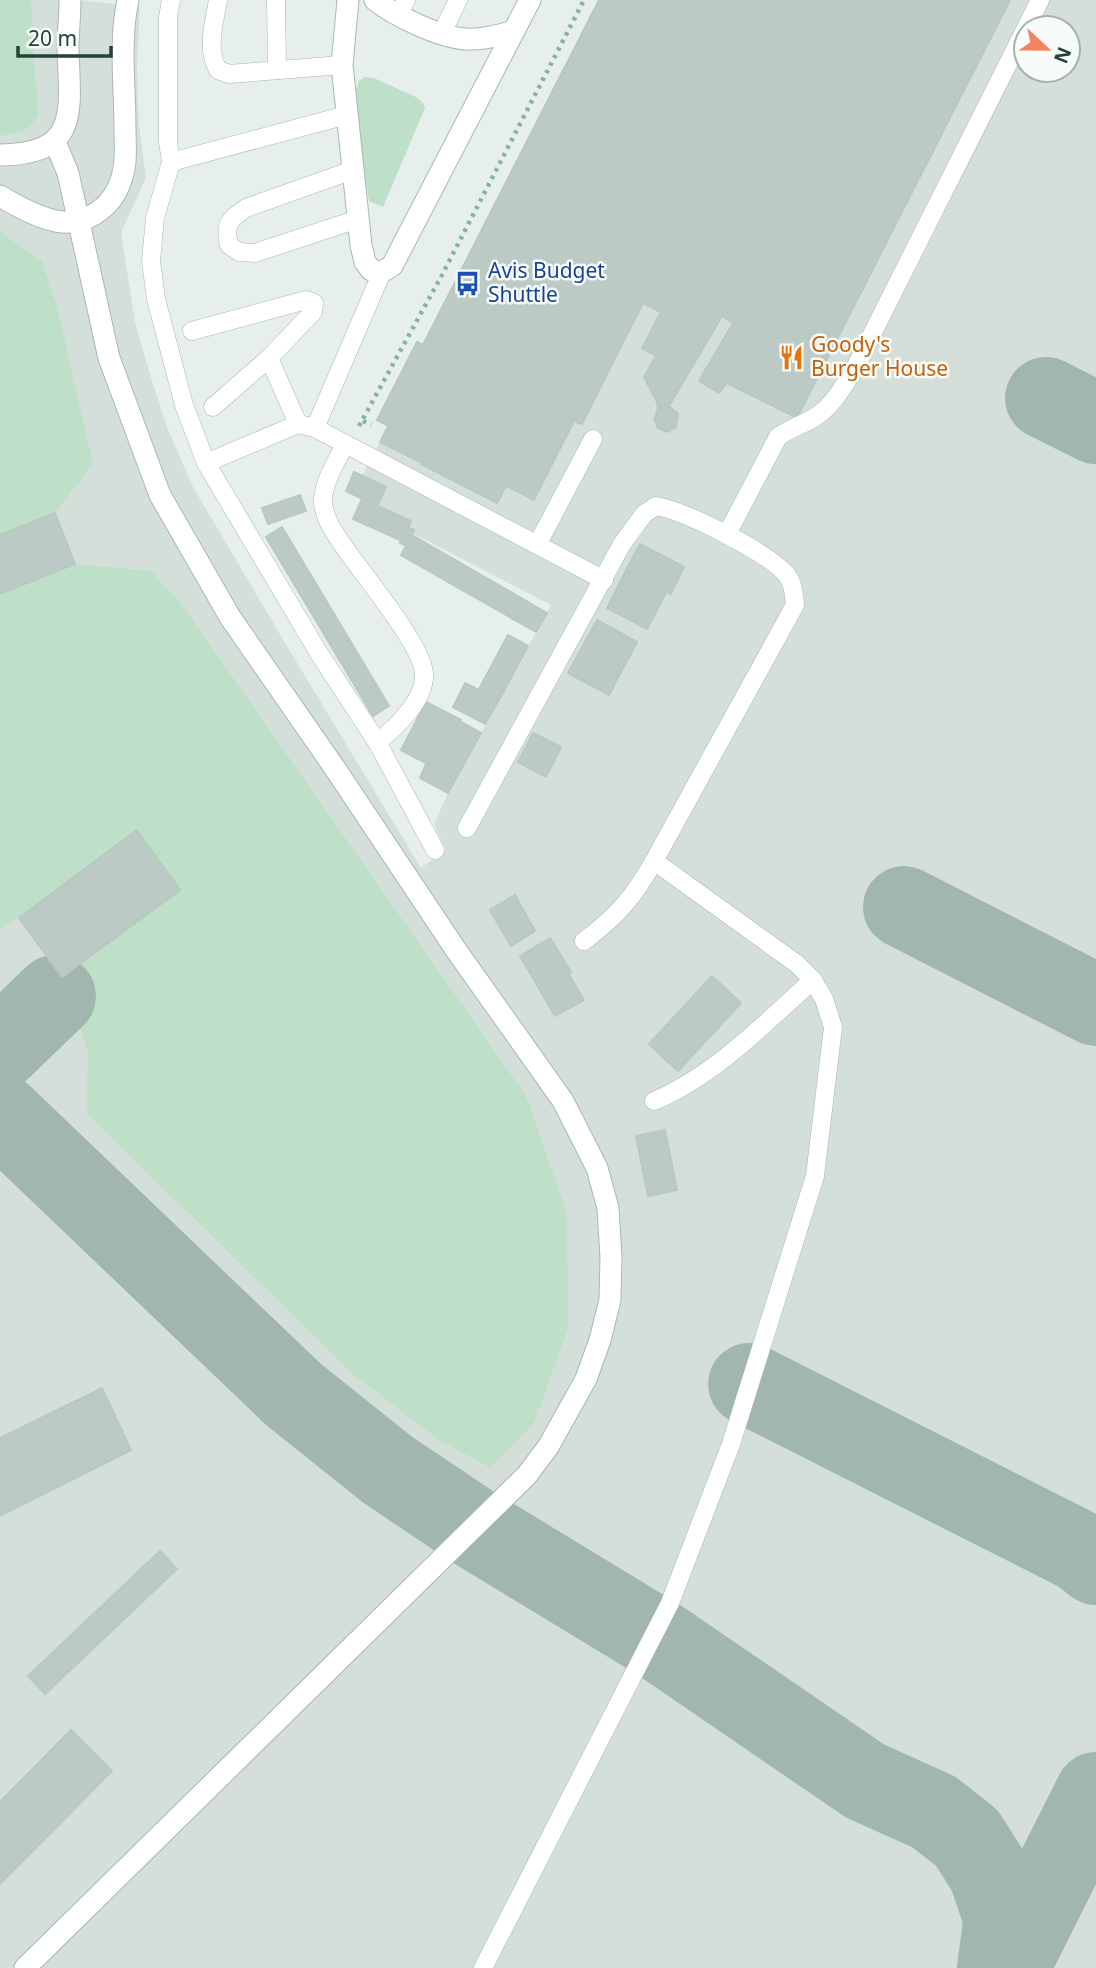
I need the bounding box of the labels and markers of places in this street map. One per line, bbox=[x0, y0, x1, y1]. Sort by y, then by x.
place label: Avis Budget Shuttle bbox=[488, 256, 605, 308]
bus stop icon: Avis Budget Shuttle bbox=[454, 269, 482, 297]
place label: Goody's Burger House bbox=[811, 330, 948, 382]
restaurant icon: Goody's Burger House bbox=[777, 343, 805, 371]

